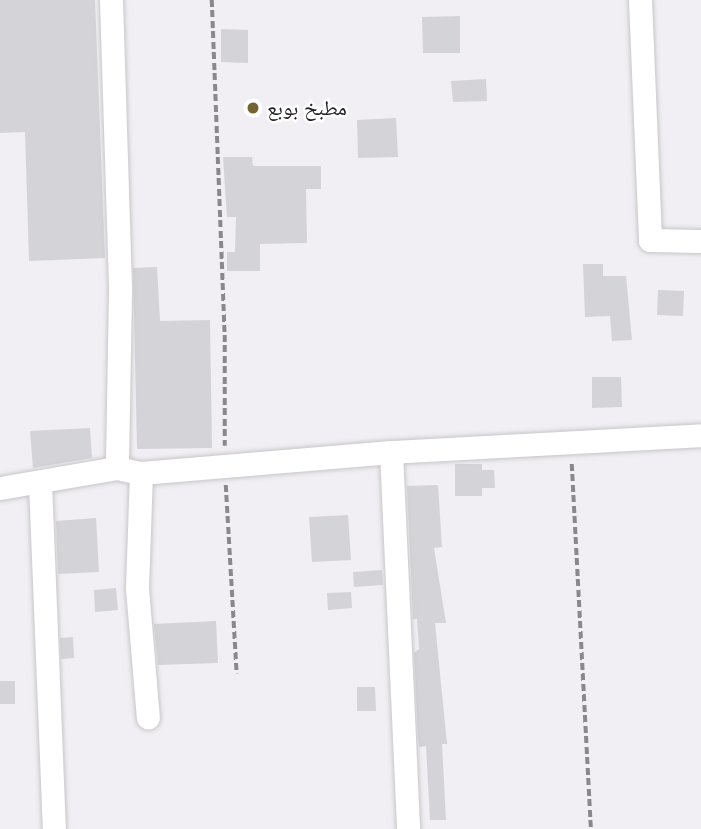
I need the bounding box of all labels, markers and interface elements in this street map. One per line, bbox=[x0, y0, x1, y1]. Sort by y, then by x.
place label: مطبخ بوبع bbox=[267, 95, 347, 121]
marker: مطبخ بوبع bbox=[245, 100, 261, 116]

